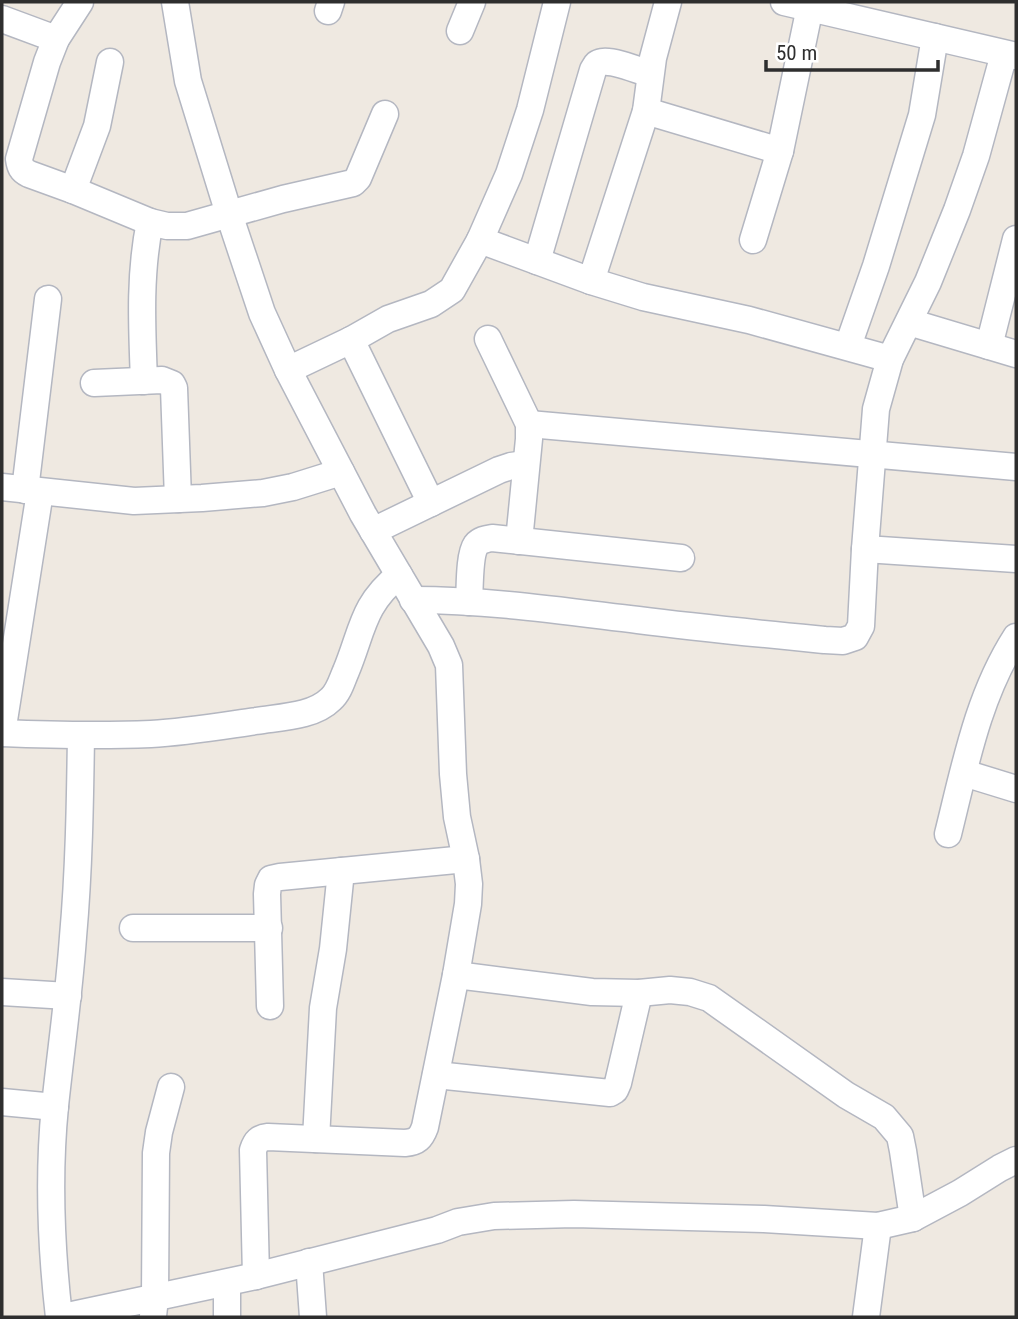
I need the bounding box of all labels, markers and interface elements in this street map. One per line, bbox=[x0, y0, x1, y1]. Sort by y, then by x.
scale bar bbox=[766, 28, 937, 72]
text: 50 m bbox=[776, 41, 817, 65]

